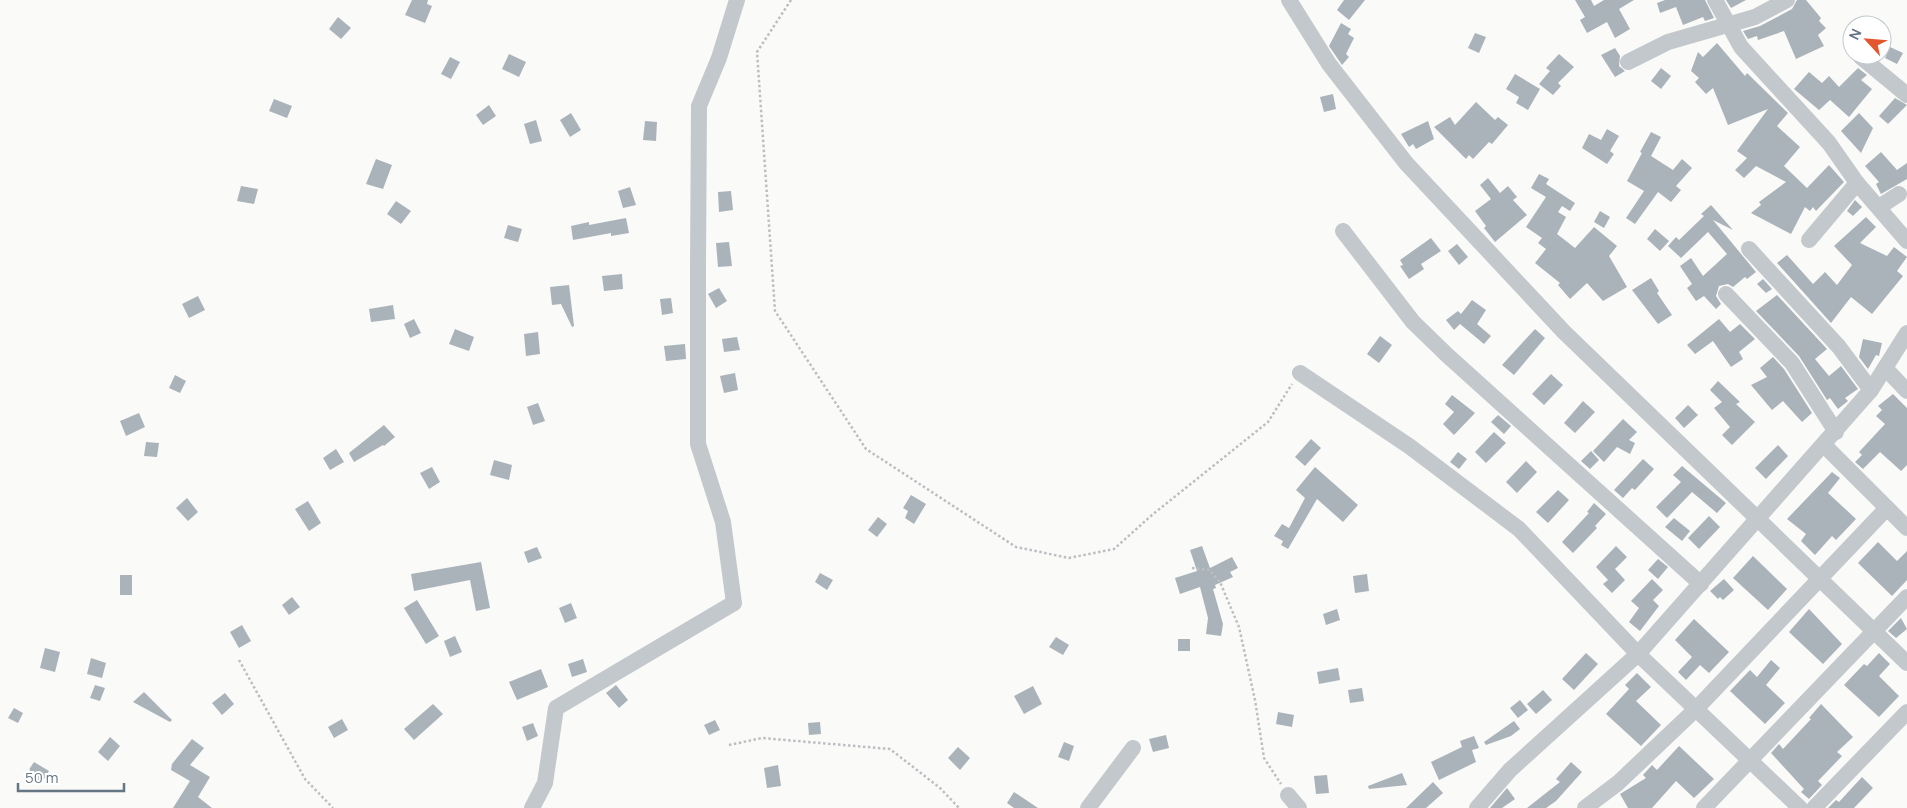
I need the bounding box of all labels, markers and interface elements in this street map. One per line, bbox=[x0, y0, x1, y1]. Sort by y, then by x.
north arrow bbox=[1842, 15, 1892, 65]
text: N bbox=[1844, 25, 1866, 43]
scale bar bbox=[18, 760, 124, 792]
text: 50 m bbox=[25, 767, 59, 788]

